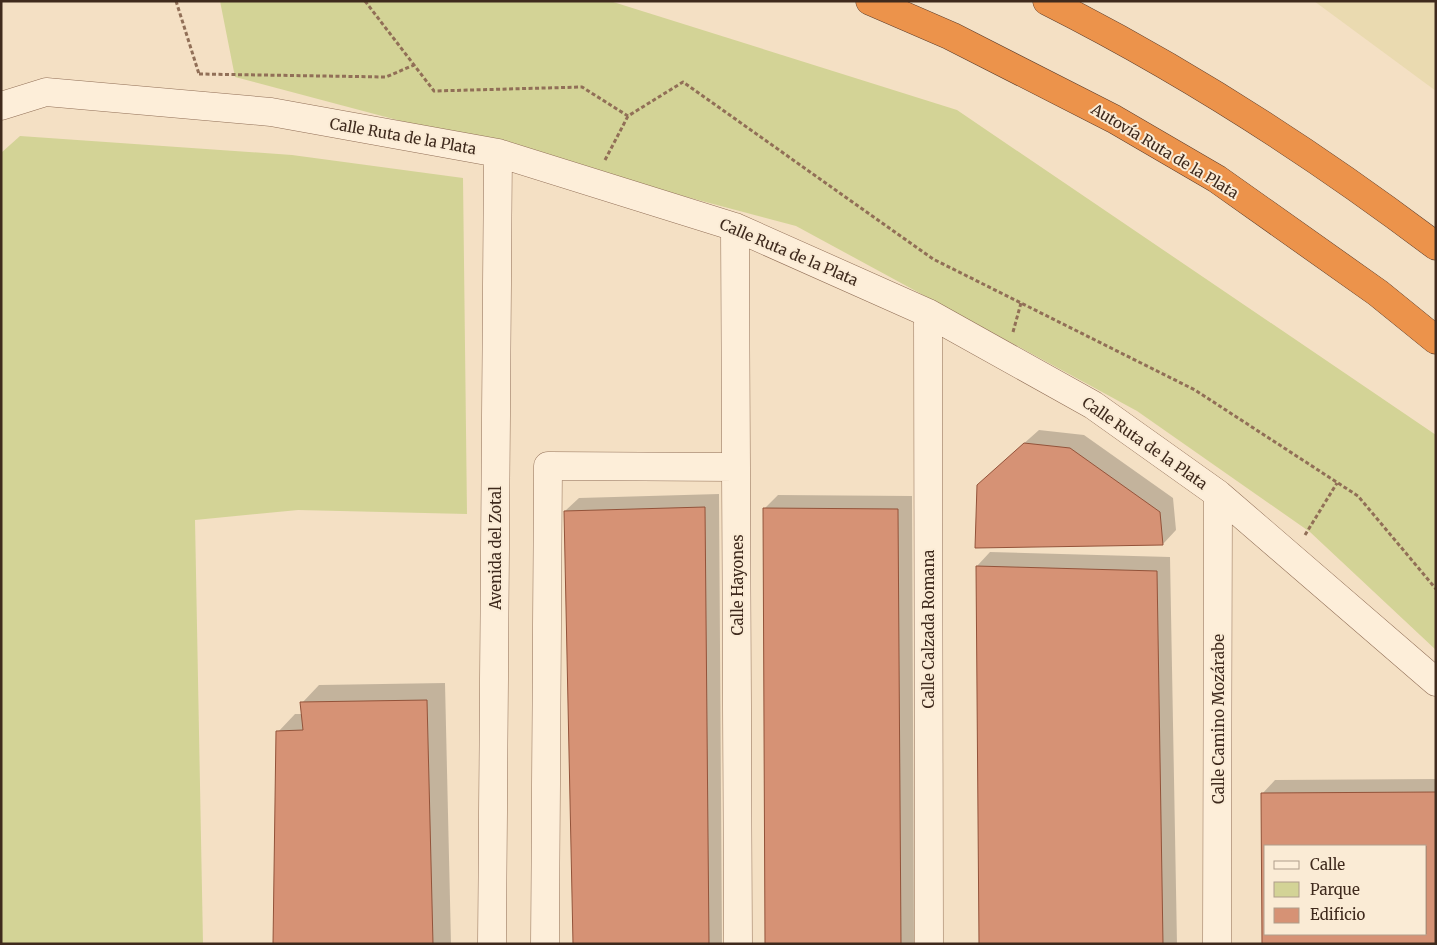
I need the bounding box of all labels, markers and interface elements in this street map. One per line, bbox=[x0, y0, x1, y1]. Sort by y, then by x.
street label: Autovía Ruta de la Plata bbox=[1087, 99, 1242, 203]
street label: Calle Ruta de la Plata bbox=[328, 114, 478, 158]
street label: Calle Ruta de la Plata bbox=[717, 214, 861, 290]
street label: Calle Ruta de la Plata bbox=[1079, 393, 1211, 493]
street label: Avenida del Zotal bbox=[486, 486, 505, 611]
street label: Calle Hayones bbox=[728, 534, 747, 636]
street label: Calle Calzada Romana bbox=[919, 550, 938, 708]
street label: Calle Camino Mozárabe bbox=[1209, 634, 1228, 804]
legend bbox=[1264, 845, 1427, 935]
text: Calle bbox=[1310, 855, 1345, 874]
text: Parque bbox=[1310, 880, 1360, 899]
text: Edificio bbox=[1310, 905, 1366, 924]

